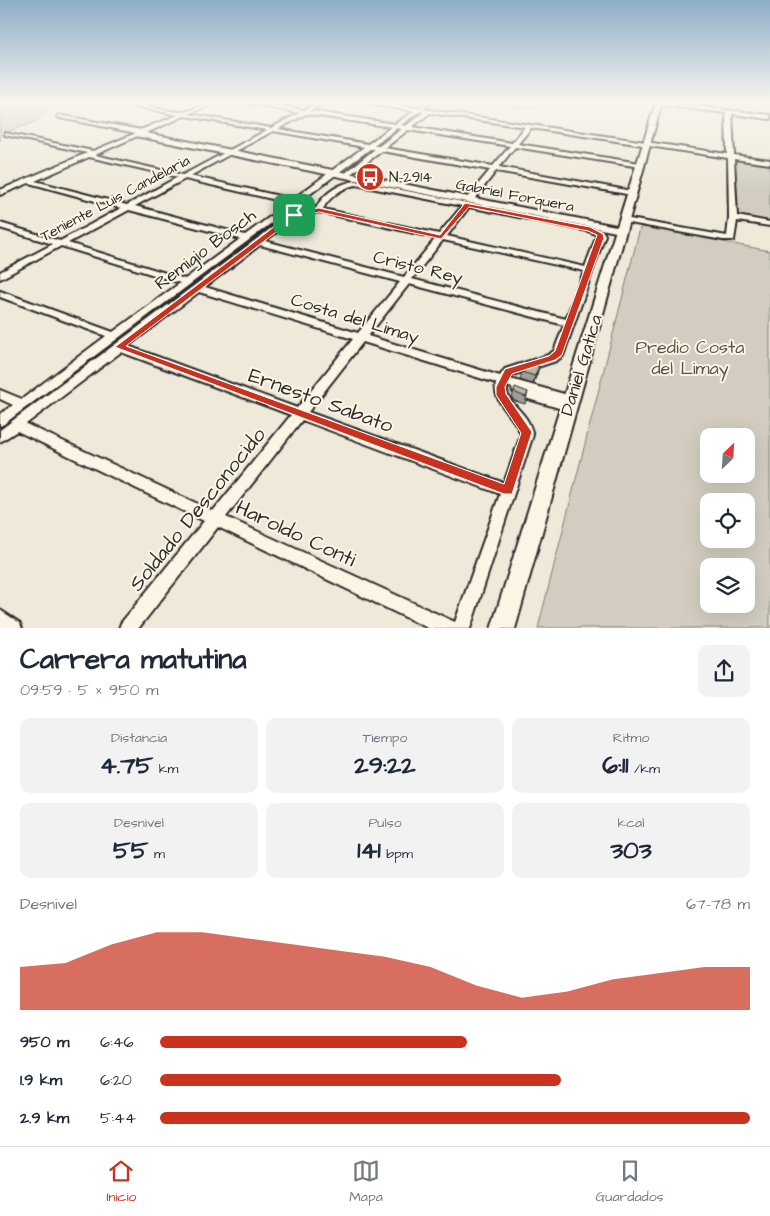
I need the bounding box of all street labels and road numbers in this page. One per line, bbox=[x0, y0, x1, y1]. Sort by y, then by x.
street label: Teniente Luis Candelaria bbox=[37, 150, 194, 247]
street label: Gabriel Forquera bbox=[454, 174, 576, 217]
street label: Remigio Bosch bbox=[149, 203, 262, 297]
street label: Cristo Rey bbox=[370, 244, 465, 292]
street label: Costa del Limay bbox=[287, 287, 422, 351]
street label: Daniel Gatica bbox=[554, 312, 609, 419]
street label: Ernesto Sabato bbox=[244, 361, 397, 440]
street label: Soldado Desconocido bbox=[122, 421, 273, 597]
street label: Haroldo Conti bbox=[231, 493, 361, 574]

